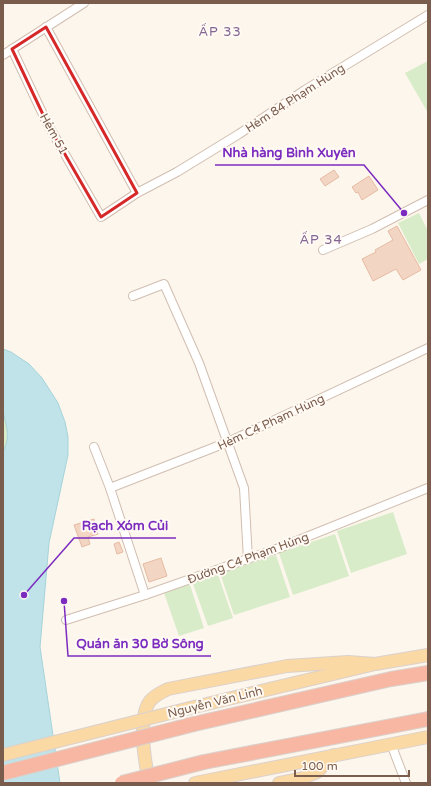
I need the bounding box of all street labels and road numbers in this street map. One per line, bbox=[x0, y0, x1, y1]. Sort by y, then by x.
street label: Hẻm 84 Phạm Hùng bbox=[243, 61, 347, 135]
street label: Hẻm 51 bbox=[37, 111, 71, 157]
street label: Hẻm C4 Phạm Hùng bbox=[215, 391, 327, 453]
street label: Đường C4 Phạm Hủng bbox=[185, 530, 311, 586]
street label: Nguyễn Văn Linh bbox=[166, 683, 264, 721]

